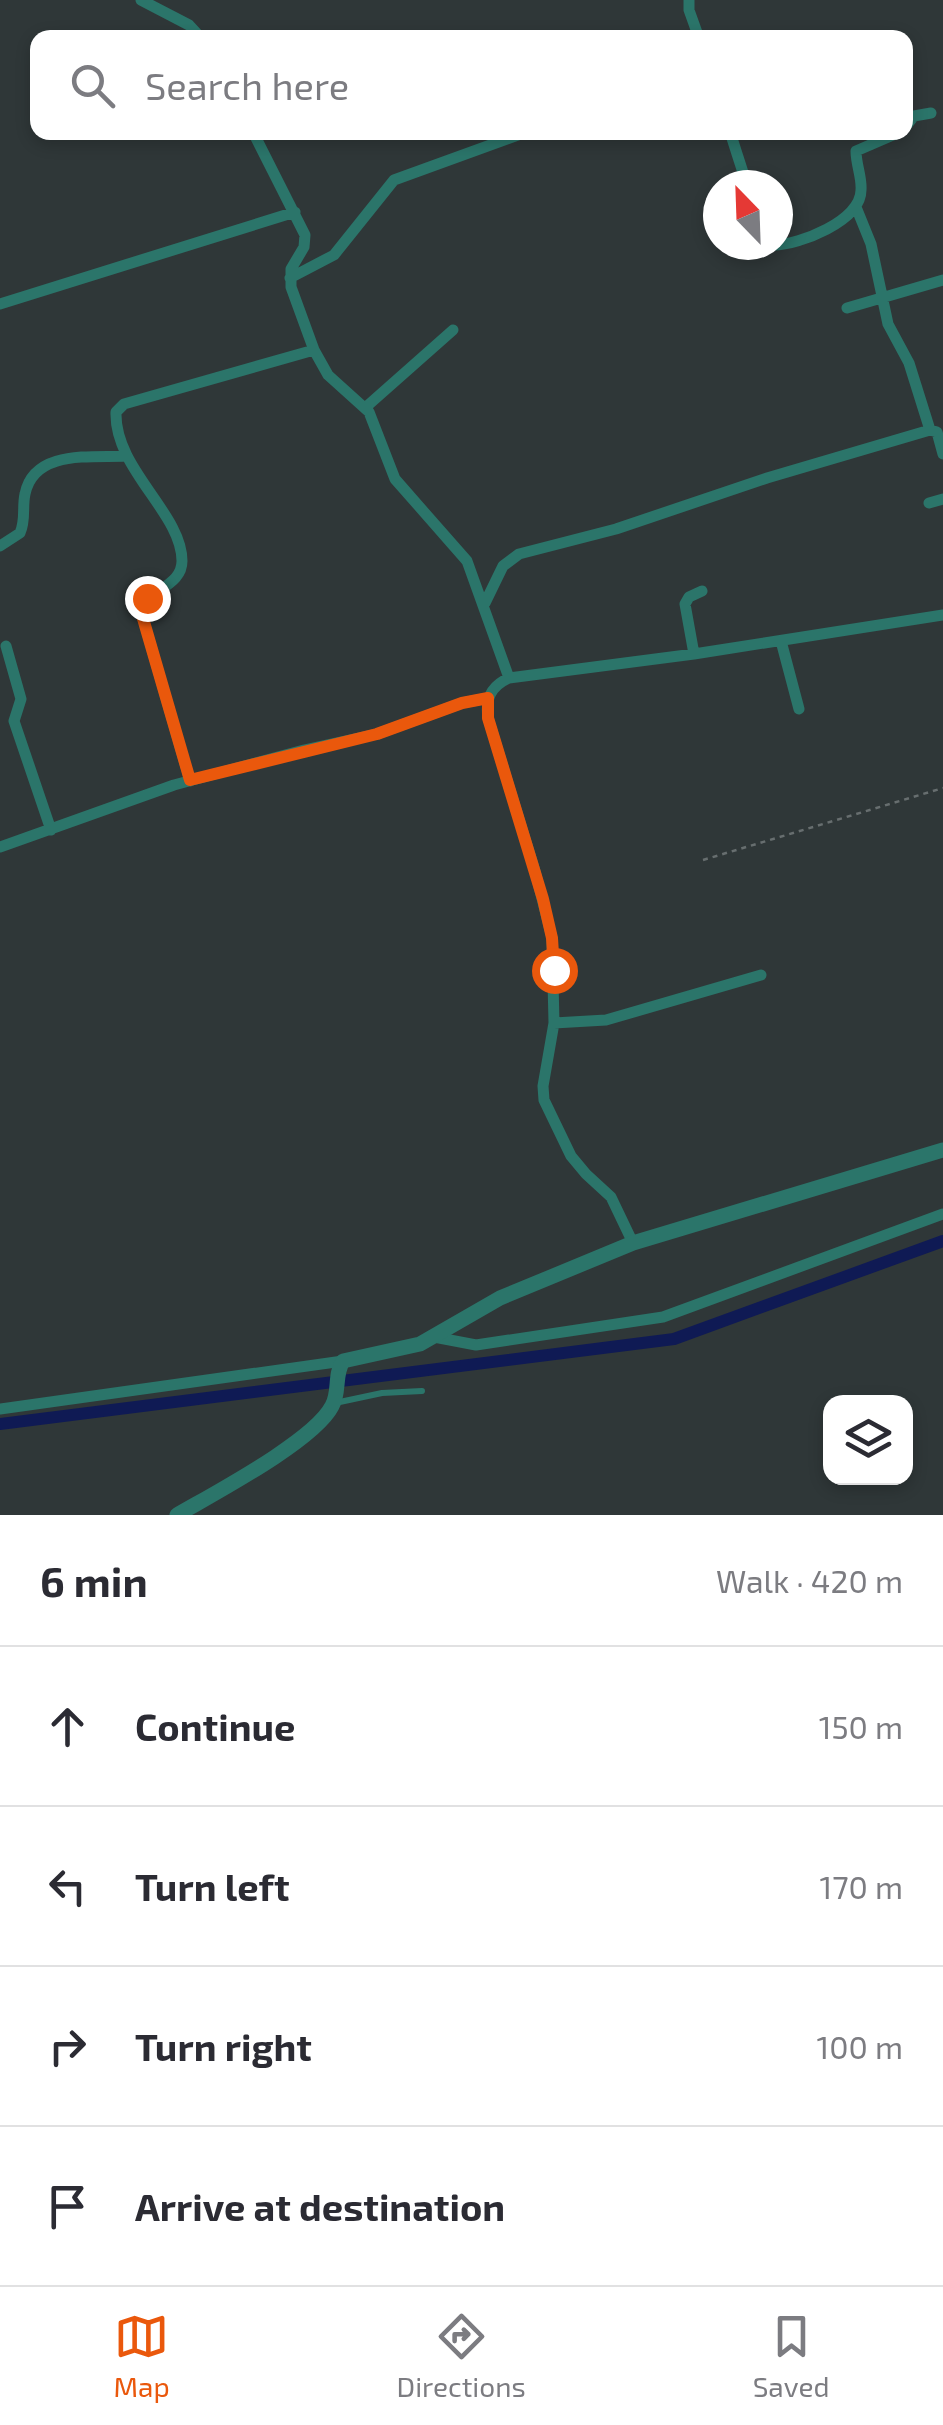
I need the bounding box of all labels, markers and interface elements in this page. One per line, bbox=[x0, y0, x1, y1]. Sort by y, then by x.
search box bbox=[30, 30, 913, 140]
icon: search bbox=[65, 58, 120, 113]
text: Search here bbox=[145, 62, 349, 108]
north arrow bbox=[703, 170, 793, 260]
route end bbox=[125, 576, 171, 622]
route start bbox=[532, 948, 578, 994]
map controls bbox=[823, 1395, 913, 1485]
button: layers bbox=[823, 1395, 913, 1485]
text: 6 min bbox=[40, 1555, 148, 1605]
text: Walk · 420 m bbox=[716, 1561, 903, 1599]
icon: ahead bbox=[40, 1699, 95, 1754]
text: Continue bbox=[135, 1703, 295, 1749]
text: 150 m bbox=[819, 1707, 903, 1745]
icon: left bbox=[40, 1859, 95, 1914]
text: Turn left bbox=[135, 1863, 290, 1909]
text: 170 m bbox=[819, 1867, 903, 1905]
icon: right bbox=[40, 2019, 95, 2074]
text: Turn right bbox=[135, 2023, 312, 2069]
text: 100 m bbox=[817, 2027, 903, 2065]
icon: arrive bbox=[40, 2179, 95, 2234]
text: Arrive at destination bbox=[135, 2183, 505, 2229]
tab: Map bbox=[113, 2309, 170, 2403]
tab: Directions bbox=[397, 2309, 526, 2403]
tab: Saved bbox=[753, 2309, 830, 2403]

